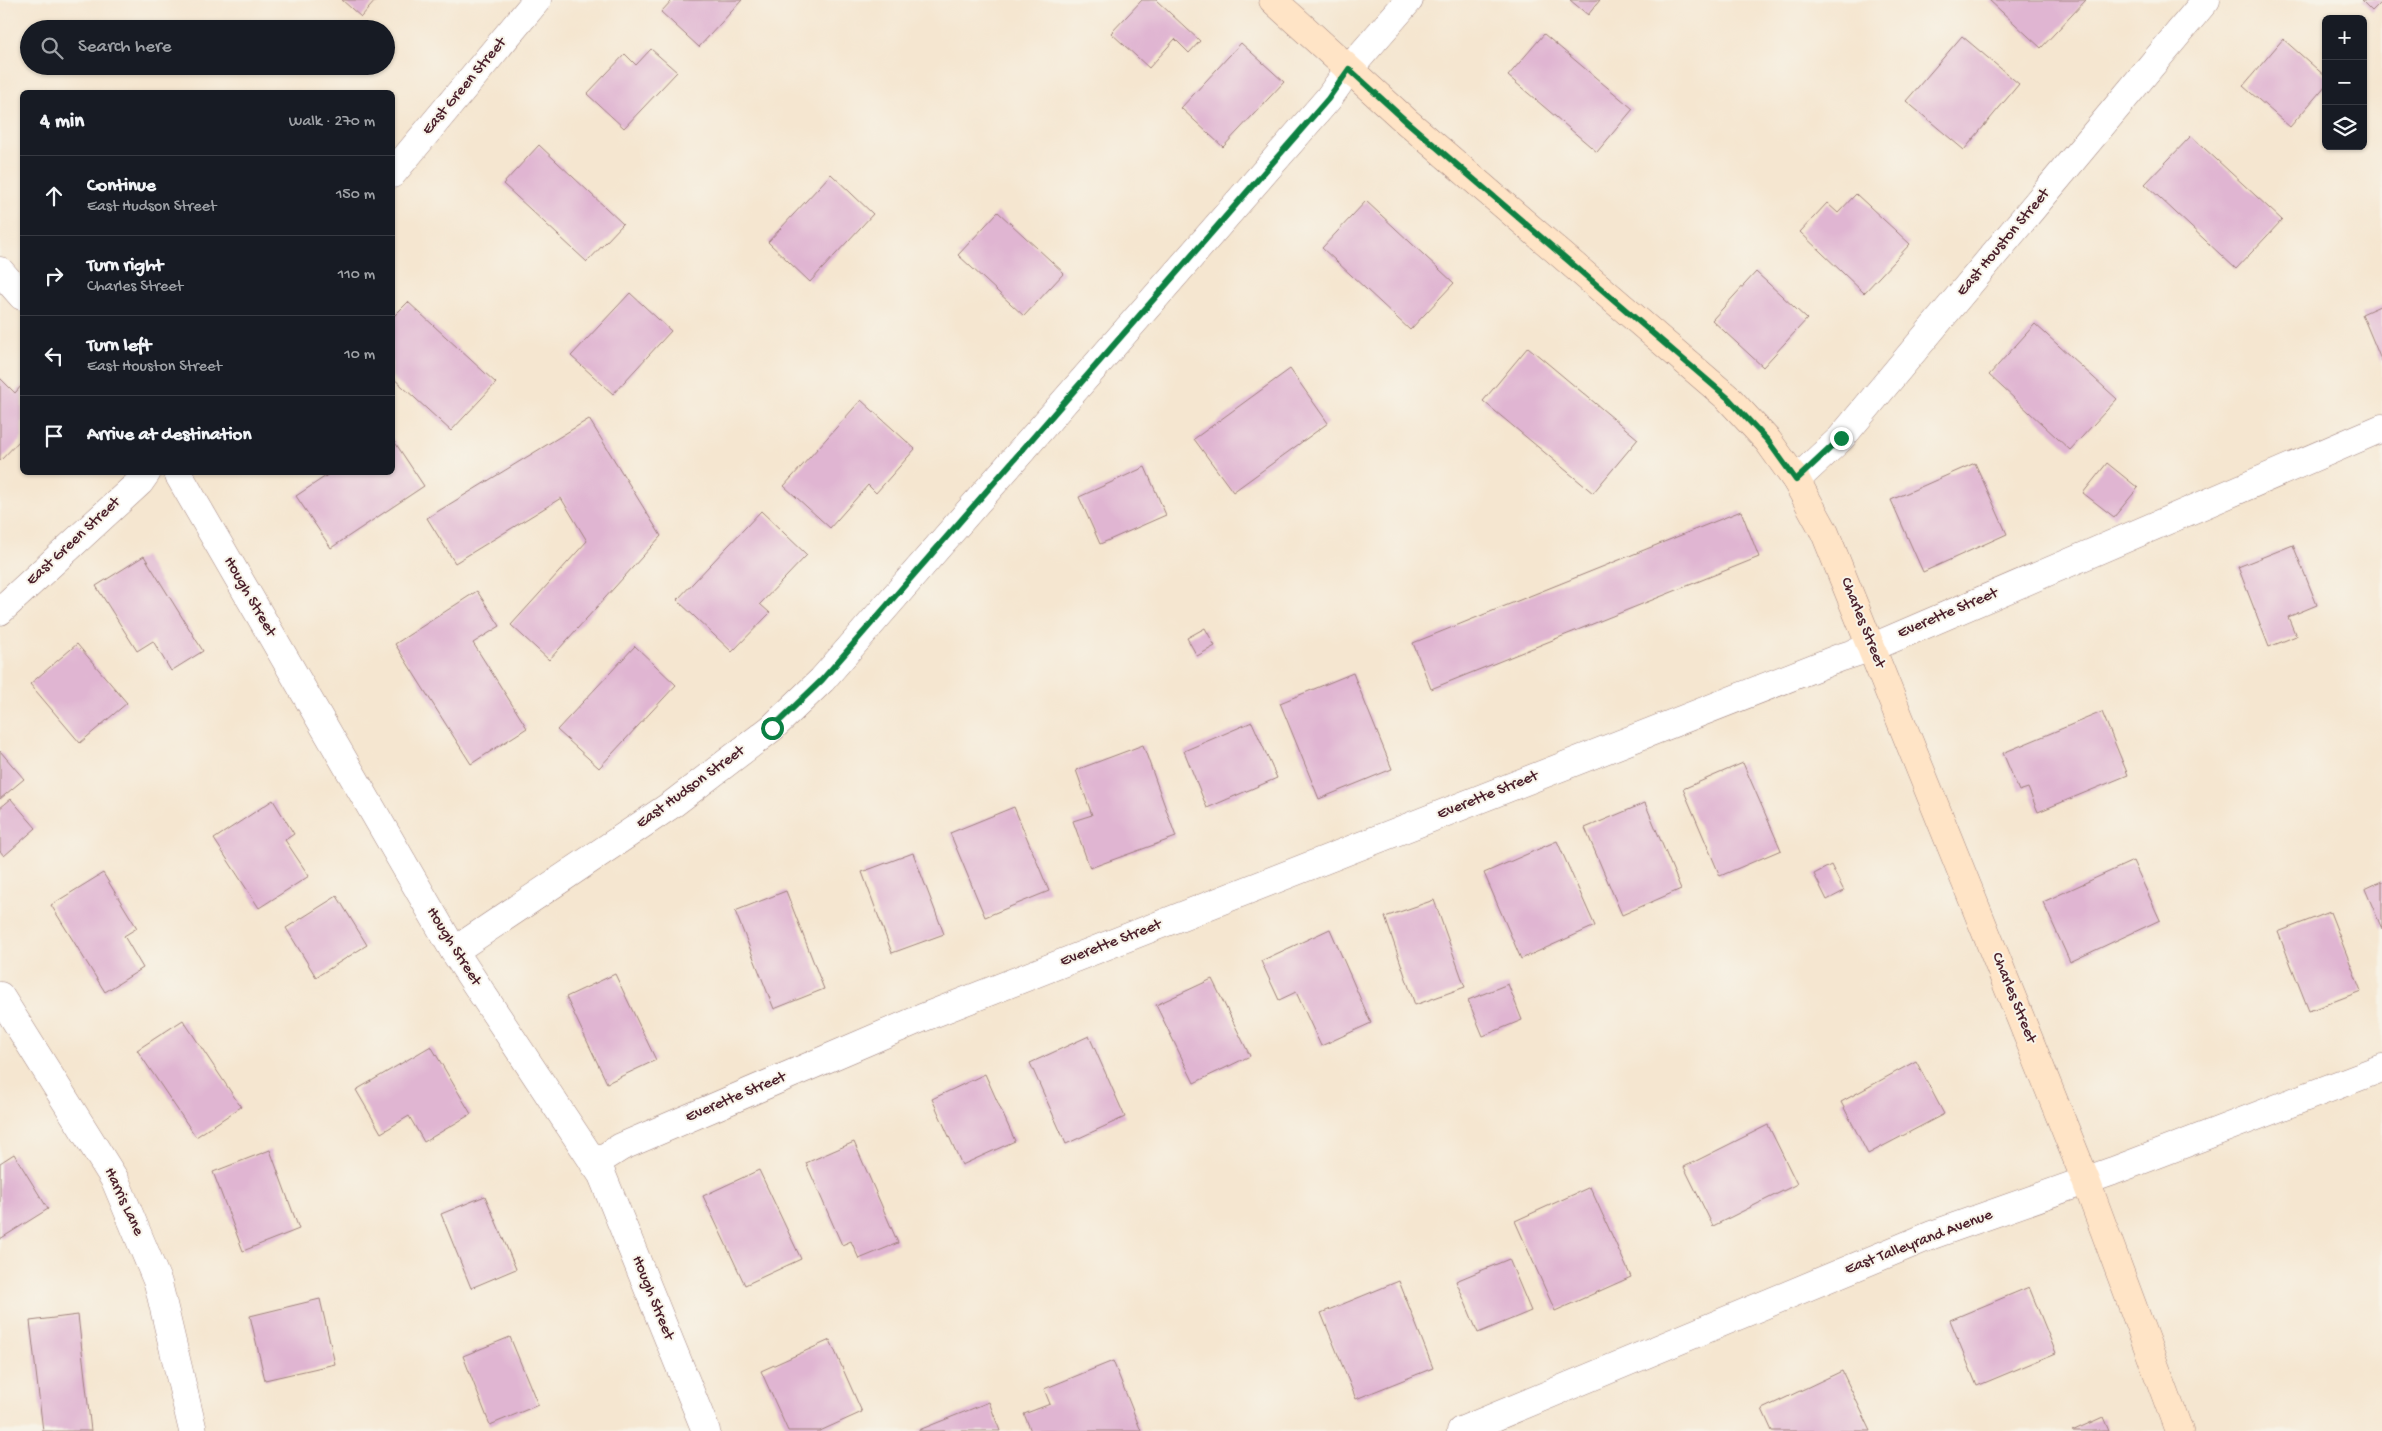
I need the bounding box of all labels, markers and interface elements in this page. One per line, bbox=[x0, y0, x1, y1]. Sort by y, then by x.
map controls bbox=[2322, 15, 2367, 150]
button: + bbox=[2322, 15, 2367, 60]
search box bbox=[20, 20, 395, 75]
street label: East Green Street bbox=[419, 33, 512, 140]
icon: search bbox=[38, 34, 66, 62]
text: Search here bbox=[78, 36, 172, 59]
button: − bbox=[2322, 60, 2367, 105]
button: layers bbox=[2322, 105, 2367, 150]
text: 4 min bbox=[40, 110, 84, 135]
text: Walk · 270 m bbox=[289, 113, 375, 132]
text: Continue bbox=[87, 175, 156, 198]
icon: ahead bbox=[40, 182, 68, 210]
street label: East Houston Street bbox=[1953, 184, 2056, 301]
text: 150 m bbox=[336, 186, 375, 205]
text: East Hudson Street bbox=[87, 198, 216, 217]
text: Turn right bbox=[87, 255, 163, 278]
icon: right bbox=[40, 262, 68, 290]
text: 110 m bbox=[338, 266, 375, 285]
text: Charles Street bbox=[87, 278, 183, 297]
text: Turn left bbox=[87, 335, 151, 358]
icon: left bbox=[40, 342, 68, 370]
text: 10 m bbox=[344, 346, 375, 365]
text: East Houston Street bbox=[87, 358, 222, 377]
icon: arrive bbox=[40, 422, 68, 450]
text: Arrive at destination bbox=[87, 424, 251, 447]
route end bbox=[1830, 427, 1853, 450]
street label: East Green Street bbox=[23, 493, 126, 590]
street label: Hough Street bbox=[218, 554, 280, 642]
street label: Charles Street bbox=[1835, 575, 1889, 672]
street label: Everette Street bbox=[1895, 584, 2002, 644]
route start bbox=[761, 717, 784, 740]
street label: East Hudson Street bbox=[633, 741, 750, 834]
street label: Everette Street bbox=[1435, 767, 1543, 825]
street label: Hough Street bbox=[421, 904, 485, 991]
street label: Everette Street bbox=[1058, 915, 1166, 972]
street label: Charles Street bbox=[1986, 950, 2040, 1047]
street label: Everette Street bbox=[683, 1068, 790, 1128]
street label: Harris Lane bbox=[99, 1165, 147, 1240]
street label: East Talleyrand Avenue bbox=[1842, 1206, 1996, 1280]
street label: Hough Street bbox=[627, 1253, 678, 1344]

